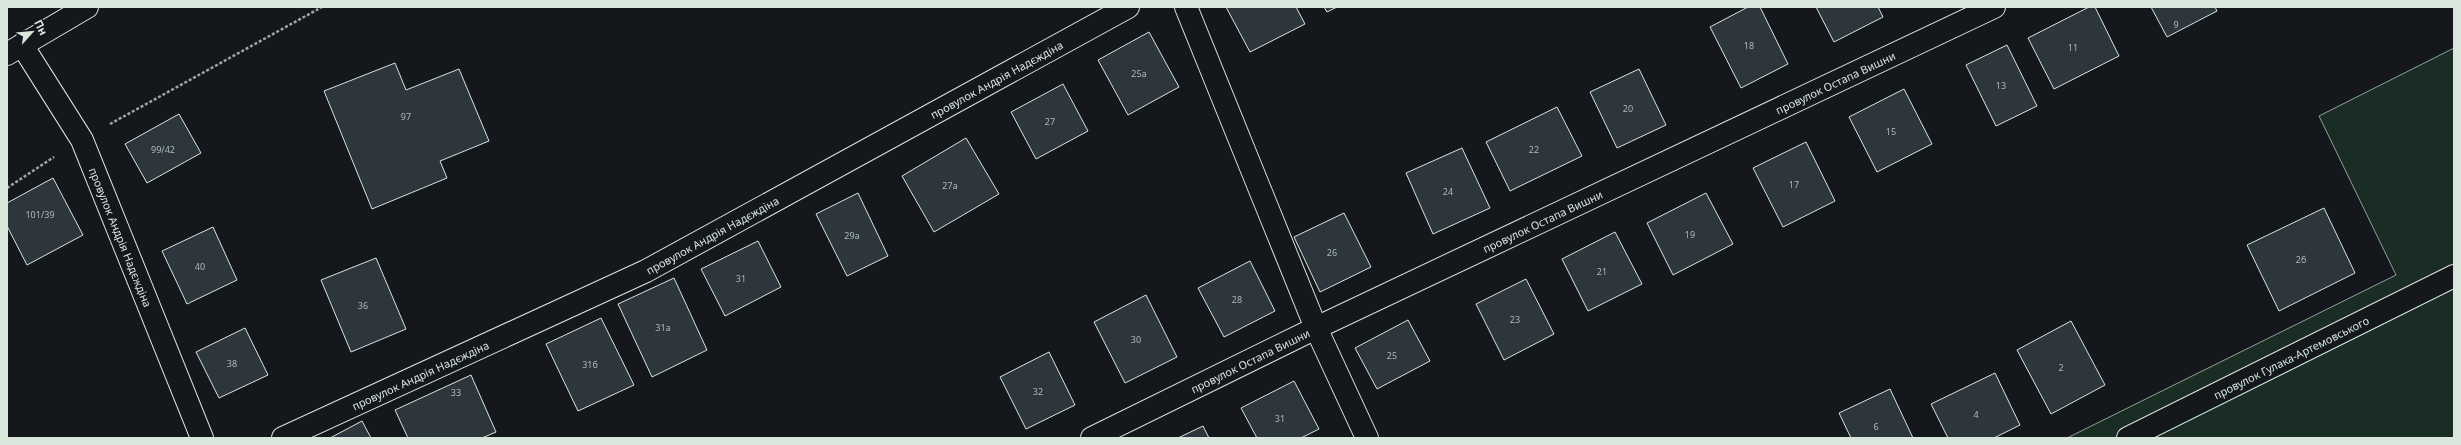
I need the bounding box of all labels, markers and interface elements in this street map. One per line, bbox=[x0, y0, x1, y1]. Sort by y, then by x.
north arrow bbox=[12, 12, 52, 52]
text: Пн bbox=[31, 17, 52, 38]
house number: 9 bbox=[2173, 18, 2179, 31]
street label: провулок Андрія Надєждіна bbox=[927, 37, 1065, 122]
house number: 18 bbox=[1744, 39, 1754, 52]
house number: 11 bbox=[2068, 41, 2078, 54]
street label: провулок Остапа Вишни bbox=[1773, 47, 1898, 117]
house number: 25а bbox=[1131, 67, 1147, 80]
house number: 13 bbox=[1996, 79, 2006, 92]
house number: 20 bbox=[1623, 102, 1633, 115]
house number: 97 bbox=[401, 110, 411, 123]
house number: 27 bbox=[1045, 115, 1055, 128]
house number: 15 bbox=[1886, 125, 1896, 138]
house number: 99/42 bbox=[151, 143, 175, 156]
house number: 22 bbox=[1529, 143, 1539, 156]
street label: провулок Андрія Надєждіна bbox=[86, 165, 156, 309]
house number: 17 bbox=[1789, 178, 1799, 191]
house number: 27а bbox=[942, 179, 958, 192]
house number: 24 bbox=[1443, 185, 1453, 198]
street label: провулок Остапа Вишни bbox=[1480, 186, 1605, 256]
street label: провулок Андрія Надєждіна bbox=[643, 192, 781, 277]
house number: 101/39 bbox=[25, 208, 55, 221]
house number: 19 bbox=[1685, 228, 1695, 241]
house number: 29а bbox=[844, 229, 860, 242]
house number: 26 bbox=[1327, 246, 1337, 259]
house number: 2б bbox=[2296, 253, 2306, 266]
house number: 40 bbox=[195, 260, 205, 273]
house number: 21 bbox=[1597, 265, 1607, 278]
house number: 31 bbox=[736, 272, 746, 285]
house number: 28 bbox=[1232, 293, 1242, 306]
house number: 36 bbox=[358, 299, 368, 312]
street label: провулок Гулака-Артемовського bbox=[2211, 312, 2371, 402]
house number: 23 bbox=[1510, 313, 1520, 326]
house number: 31а bbox=[655, 321, 671, 334]
street label: провулок Остапа Вишни bbox=[1188, 325, 1312, 396]
house number: 30 bbox=[1131, 333, 1141, 346]
street label: провулок Андрія Надєждіна bbox=[349, 337, 491, 413]
house number: 25 bbox=[1387, 349, 1397, 362]
house number: 38 bbox=[227, 357, 237, 370]
house number: 31б bbox=[582, 358, 598, 371]
house number: 2 bbox=[2058, 361, 2064, 374]
house number: 32 bbox=[1033, 385, 1043, 398]
house number: 33 bbox=[451, 386, 461, 399]
house number: 4 bbox=[1973, 408, 1979, 421]
house number: 31 bbox=[1275, 412, 1285, 425]
house number: 6 bbox=[1873, 420, 1879, 433]

